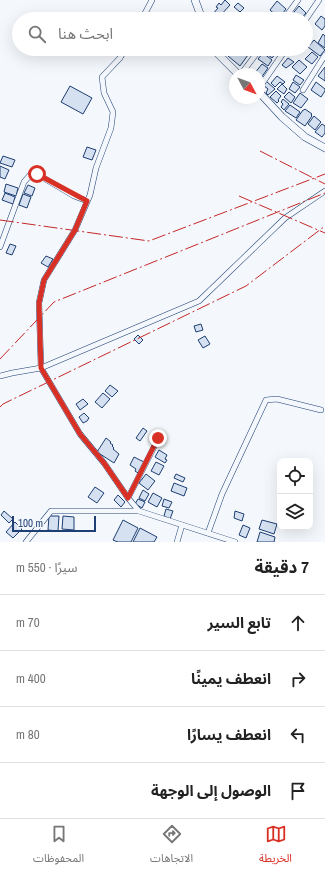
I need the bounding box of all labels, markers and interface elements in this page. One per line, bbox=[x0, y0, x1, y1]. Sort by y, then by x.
search box bbox=[12, 12, 313, 56]
icon: search bbox=[26, 23, 48, 45]
text: ابحث هنا bbox=[58, 23, 113, 44]
north arrow bbox=[229, 68, 265, 104]
route start bbox=[28, 165, 46, 183]
route end bbox=[149, 429, 167, 447]
map controls bbox=[277, 458, 313, 530]
button: locate bbox=[277, 458, 313, 494]
button: layers bbox=[277, 494, 313, 530]
scale bar bbox=[12, 514, 96, 533]
text: 100 m bbox=[18, 516, 43, 530]
text: 7 دقيقة bbox=[255, 555, 309, 578]
text: سيرًا · 550 m bbox=[16, 559, 78, 576]
text: تابع السير bbox=[207, 612, 271, 633]
icon: ahead bbox=[287, 612, 309, 634]
text: 70 m bbox=[16, 614, 40, 631]
text: انعطف يمينًا bbox=[191, 668, 271, 689]
icon: right bbox=[287, 668, 309, 690]
text: 400 m bbox=[16, 670, 46, 687]
text: انعطف يسارًا bbox=[187, 724, 271, 745]
icon: left bbox=[287, 724, 309, 746]
text: 80 m bbox=[16, 726, 40, 743]
text: الوصول إلى الوجهة bbox=[151, 780, 271, 801]
icon: arrive bbox=[287, 780, 309, 802]
tab: المحفوظات bbox=[33, 823, 84, 870]
tab: الاتجاهات bbox=[150, 823, 193, 870]
tab: الخريطة bbox=[259, 823, 292, 870]

